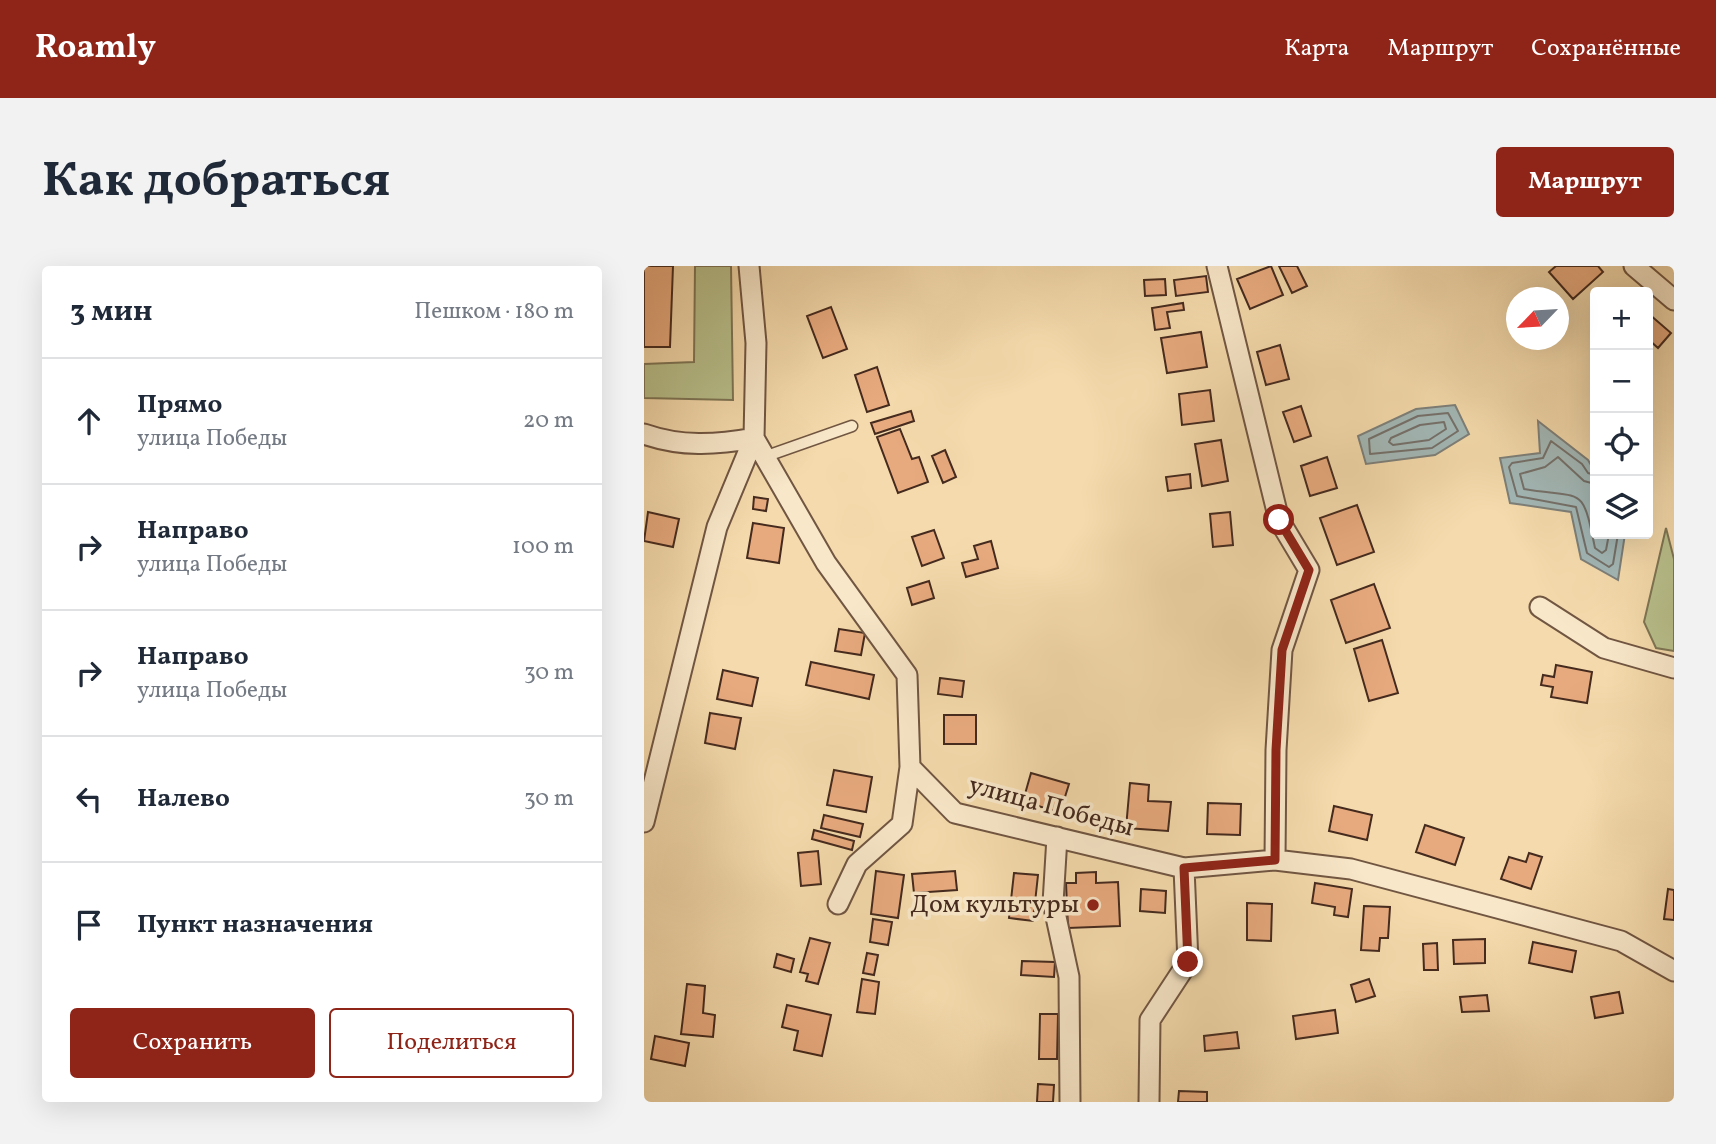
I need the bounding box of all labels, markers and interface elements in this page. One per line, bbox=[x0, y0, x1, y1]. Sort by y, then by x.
text: Roamly bbox=[35, 26, 156, 72]
text: Карта bbox=[1284, 32, 1349, 66]
text: Маршрут bbox=[1387, 32, 1493, 66]
text: Сохранённые bbox=[1531, 32, 1681, 66]
button: Маршрут bbox=[1496, 147, 1674, 217]
text: Как добраться bbox=[42, 148, 390, 217]
north arrow bbox=[1506, 287, 1569, 350]
map controls bbox=[1590, 287, 1653, 539]
button: + bbox=[1590, 287, 1653, 350]
text: 3 мин bbox=[70, 291, 153, 333]
text: Пешком · 180 m bbox=[414, 296, 574, 328]
button: − bbox=[1590, 350, 1653, 413]
text: Прямо bbox=[137, 387, 222, 423]
icon: ahead bbox=[70, 402, 108, 440]
text: 20 m bbox=[523, 405, 574, 437]
button: locate bbox=[1590, 413, 1653, 476]
text: улица Победы bbox=[137, 423, 287, 455]
button: layers bbox=[1590, 476, 1653, 539]
route start bbox=[1263, 504, 1294, 535]
text: Направо bbox=[137, 513, 249, 549]
icon: right bbox=[70, 528, 108, 566]
text: 100 m bbox=[512, 531, 574, 563]
text: улица Победы bbox=[137, 549, 287, 581]
text: Направо bbox=[137, 639, 249, 675]
icon: right bbox=[70, 654, 108, 692]
text: 30 m bbox=[524, 657, 574, 689]
text: улица Победы bbox=[137, 675, 287, 707]
street label: улица Победы bbox=[964, 768, 1138, 846]
icon: left bbox=[70, 780, 108, 818]
text: Налево bbox=[137, 781, 230, 817]
text: 30 m bbox=[524, 783, 574, 815]
place label: Дом культуры bbox=[910, 887, 1079, 923]
marker: Дом культуры bbox=[1085, 897, 1101, 913]
icon: arrive bbox=[70, 906, 108, 944]
text: Пункт назначения bbox=[137, 907, 373, 943]
route end bbox=[1172, 946, 1203, 977]
button: Сохранить bbox=[70, 1008, 315, 1078]
button: Поделиться bbox=[329, 1008, 574, 1078]

